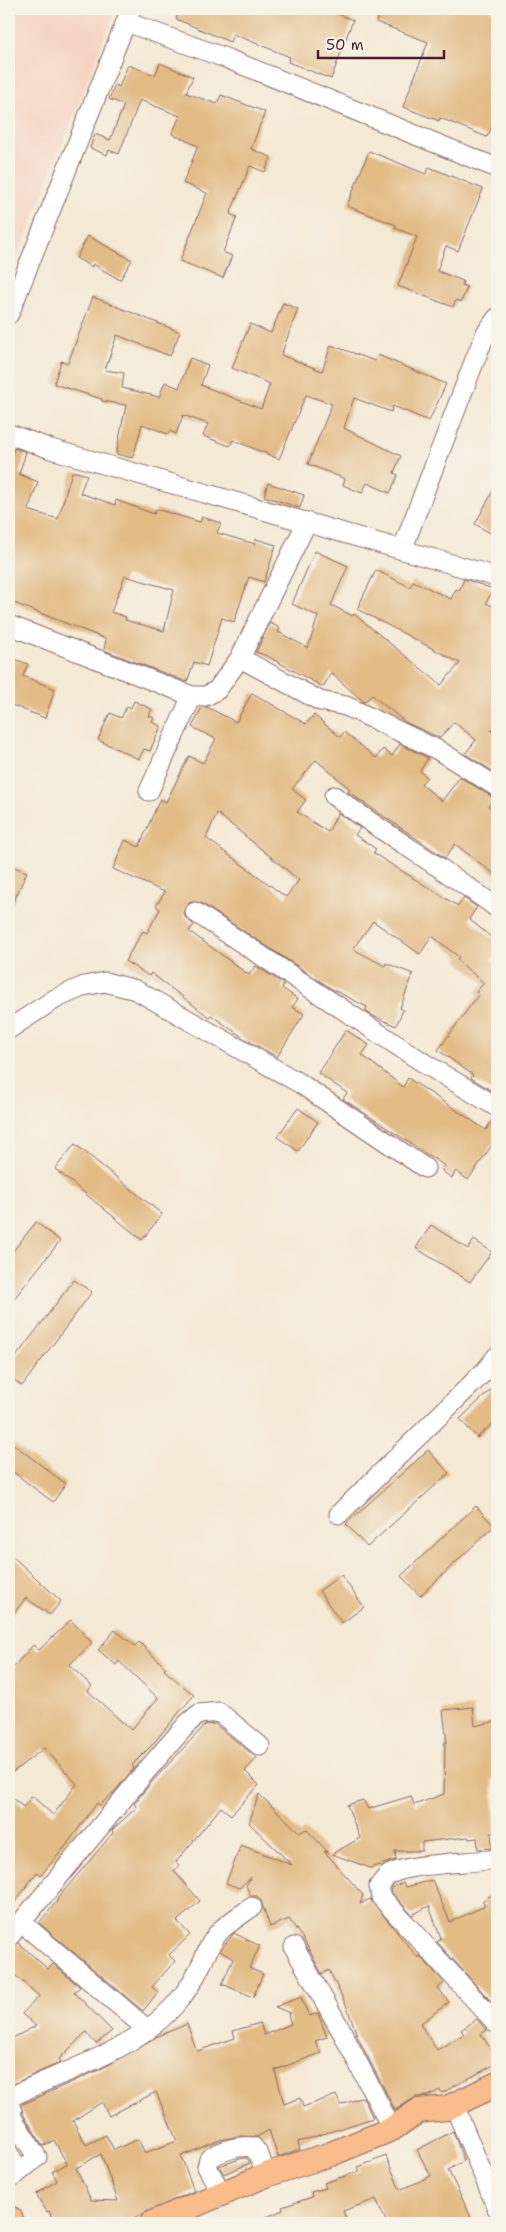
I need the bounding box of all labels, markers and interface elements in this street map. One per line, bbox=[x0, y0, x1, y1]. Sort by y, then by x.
scale bar bbox=[318, 28, 445, 60]
text: 50 m bbox=[326, 35, 364, 55]

